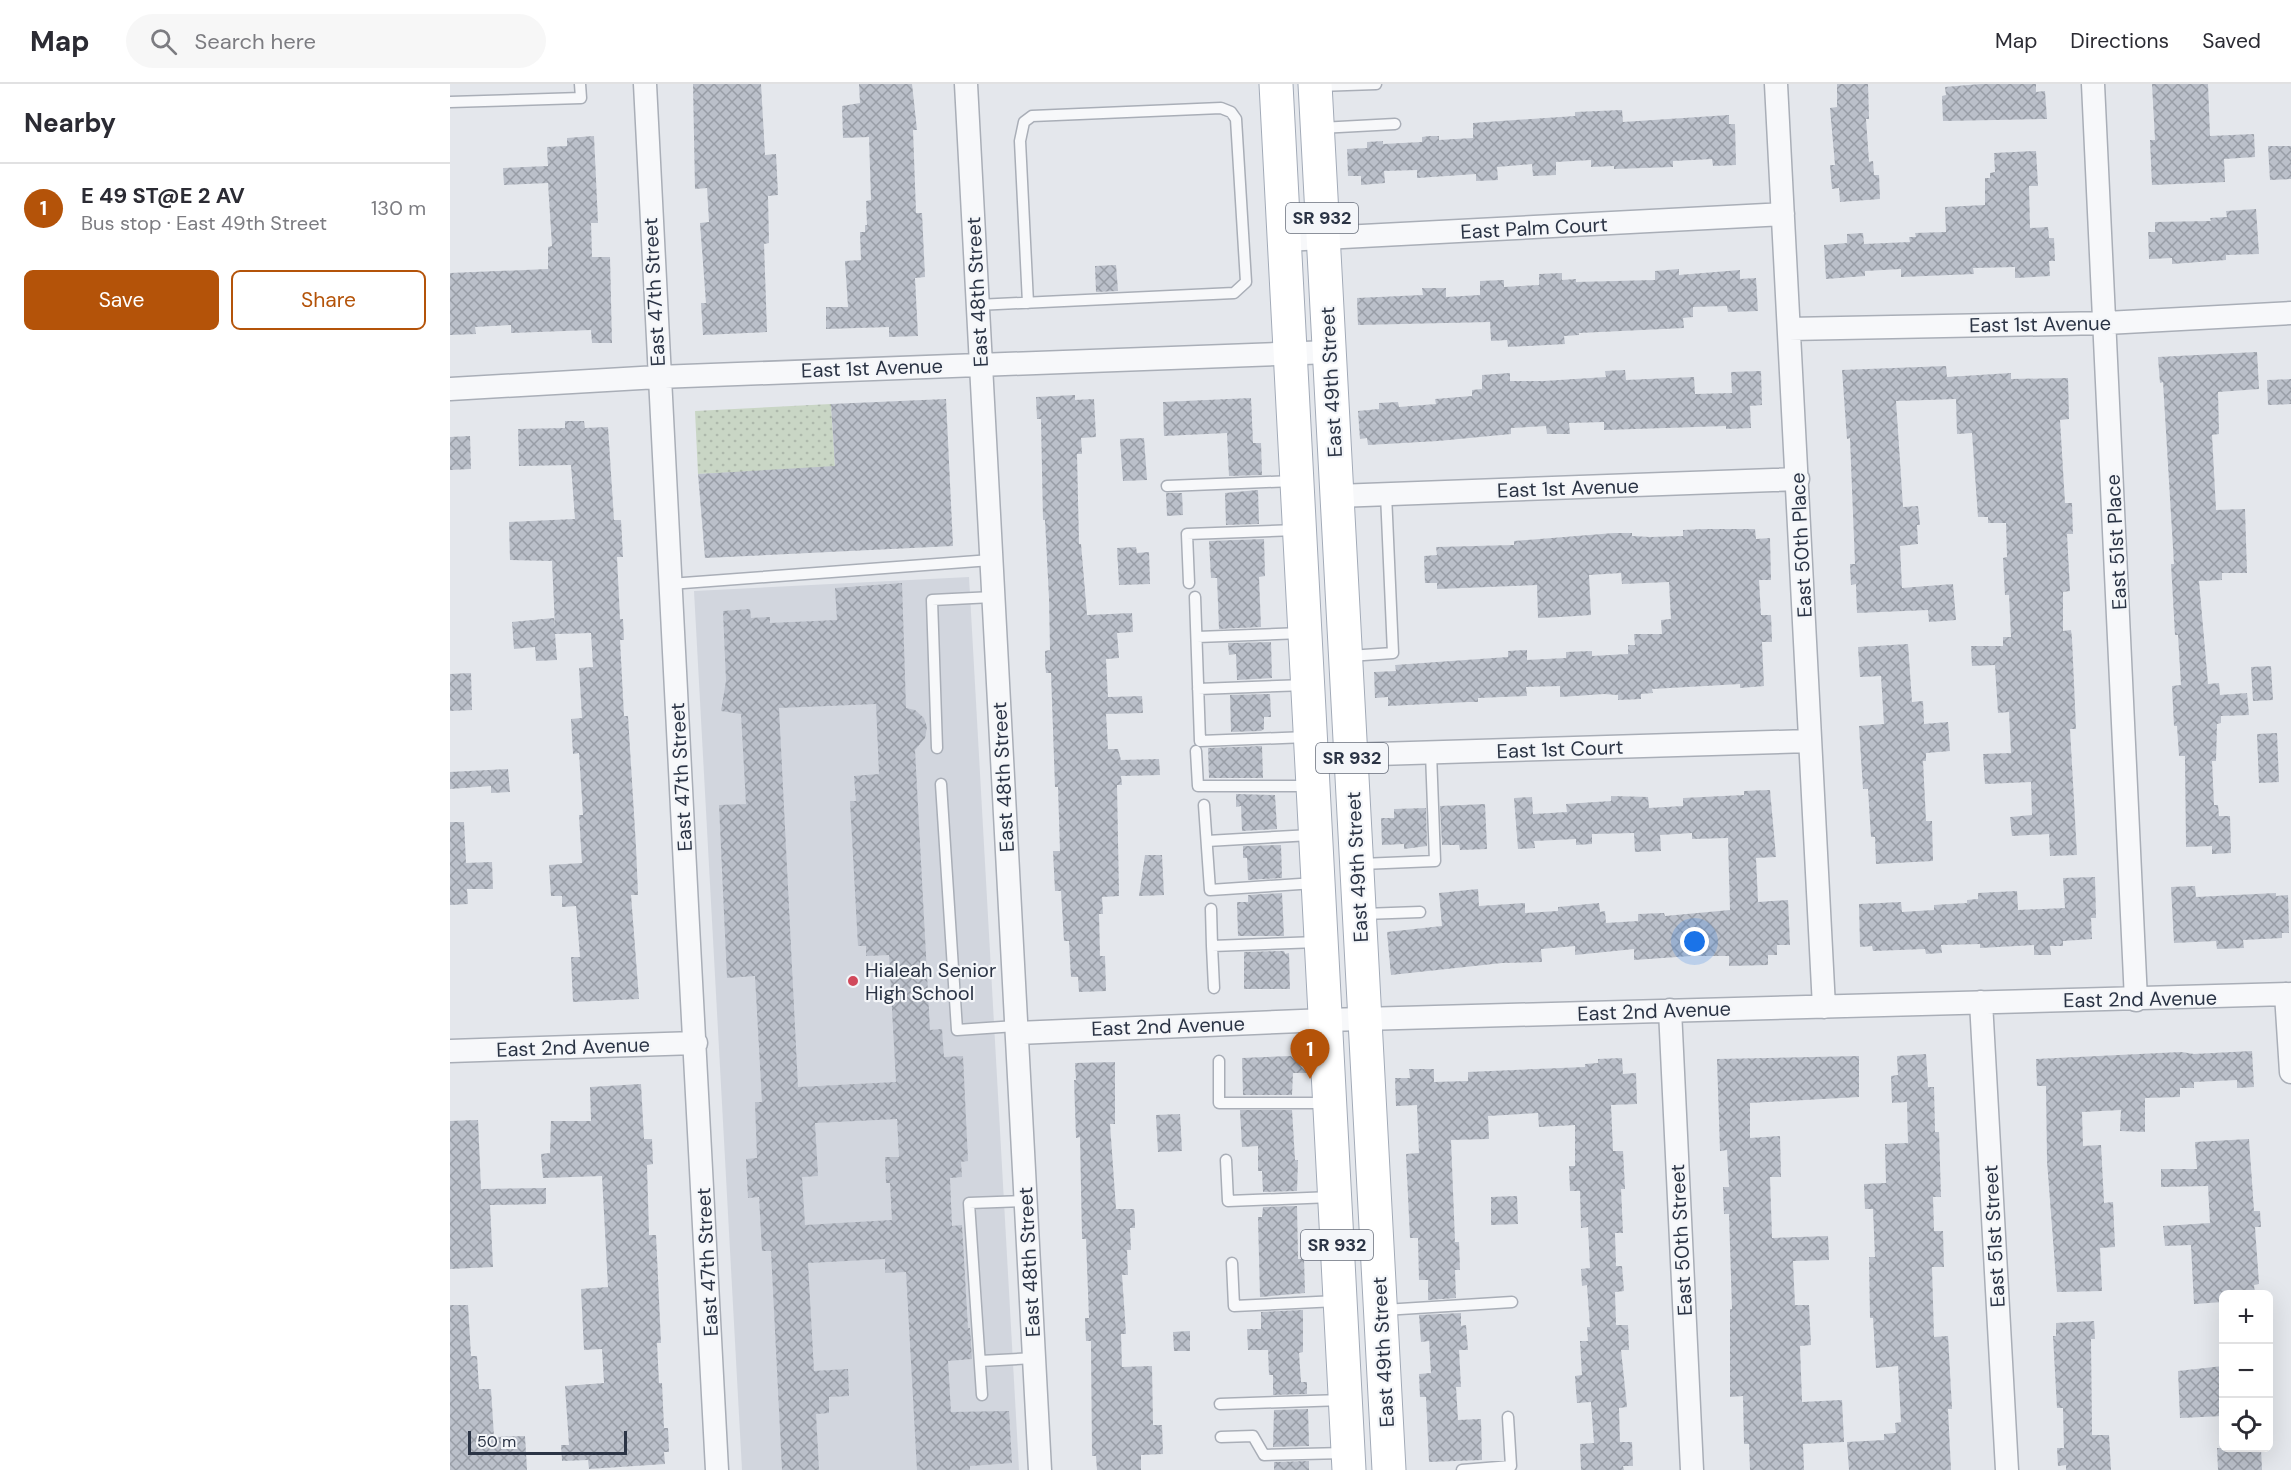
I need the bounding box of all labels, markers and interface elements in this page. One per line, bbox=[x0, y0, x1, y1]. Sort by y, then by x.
search box bbox=[126, 14, 546, 68]
text: Map bbox=[30, 23, 90, 60]
icon: search bbox=[147, 25, 180, 58]
text: Search here bbox=[195, 27, 316, 56]
text: Map bbox=[1995, 27, 2037, 55]
text: Directions bbox=[2070, 27, 2169, 55]
text: Saved bbox=[2202, 27, 2261, 55]
text: Nearby bbox=[24, 106, 116, 140]
text: E 49 ST@E 2 AV bbox=[81, 181, 245, 210]
text: 1 bbox=[40, 195, 47, 221]
text: 130 m bbox=[371, 195, 426, 221]
road number: SR 932 bbox=[1286, 203, 1358, 233]
text: Bus stop · East 49th Street bbox=[81, 210, 327, 236]
street label: East Palm Court bbox=[1460, 211, 1608, 245]
street label: East 48th Street bbox=[960, 216, 994, 368]
street label: East 47th Street bbox=[637, 217, 671, 367]
button: Save bbox=[24, 270, 219, 330]
button: Share bbox=[231, 270, 426, 330]
street label: East 49th Street bbox=[1314, 306, 1348, 458]
street label: East 1st Avenue bbox=[1969, 310, 2111, 338]
street label: East 1st Avenue bbox=[801, 353, 943, 383]
street label: East 50th Place bbox=[1784, 472, 1818, 618]
street label: East 1st Avenue bbox=[1497, 473, 1639, 503]
street label: East 51st Place bbox=[2099, 473, 2133, 611]
street label: East 48th Street bbox=[986, 701, 1020, 853]
street label: East 47th Street bbox=[664, 702, 698, 852]
street label: East 1st Court bbox=[1496, 734, 1624, 764]
road number: SR 932 bbox=[1316, 743, 1388, 773]
street label: East 49th Street bbox=[1340, 791, 1374, 943]
your location bbox=[1680, 927, 1709, 956]
place label: Hialeah Senior High School bbox=[865, 957, 996, 1006]
marker: Hialeah Senior High School bbox=[846, 974, 860, 988]
street label: East 2nd Avenue bbox=[2063, 985, 2217, 1013]
street label: East 2nd Avenue bbox=[1577, 995, 1731, 1027]
street label: East 2nd Avenue bbox=[1091, 1010, 1245, 1042]
pin: 1 bbox=[1290, 1030, 1330, 1079]
street label: East 2nd Avenue bbox=[496, 1031, 650, 1063]
street label: East 50th Street bbox=[1664, 1163, 1698, 1317]
street label: East 51st Street bbox=[1977, 1164, 2011, 1308]
street label: East 48th Street bbox=[1012, 1186, 1046, 1338]
street label: East 47th Street bbox=[690, 1187, 724, 1337]
road number: SR 932 bbox=[1301, 1230, 1373, 1260]
street label: East 49th Street bbox=[1366, 1276, 1400, 1428]
map controls bbox=[2219, 1290, 2273, 1452]
button: + bbox=[2219, 1290, 2273, 1344]
button: − bbox=[2219, 1344, 2273, 1398]
button: locate bbox=[2219, 1398, 2273, 1452]
scale bar bbox=[468, 1428, 627, 1456]
text: 50 m bbox=[477, 1431, 516, 1452]

